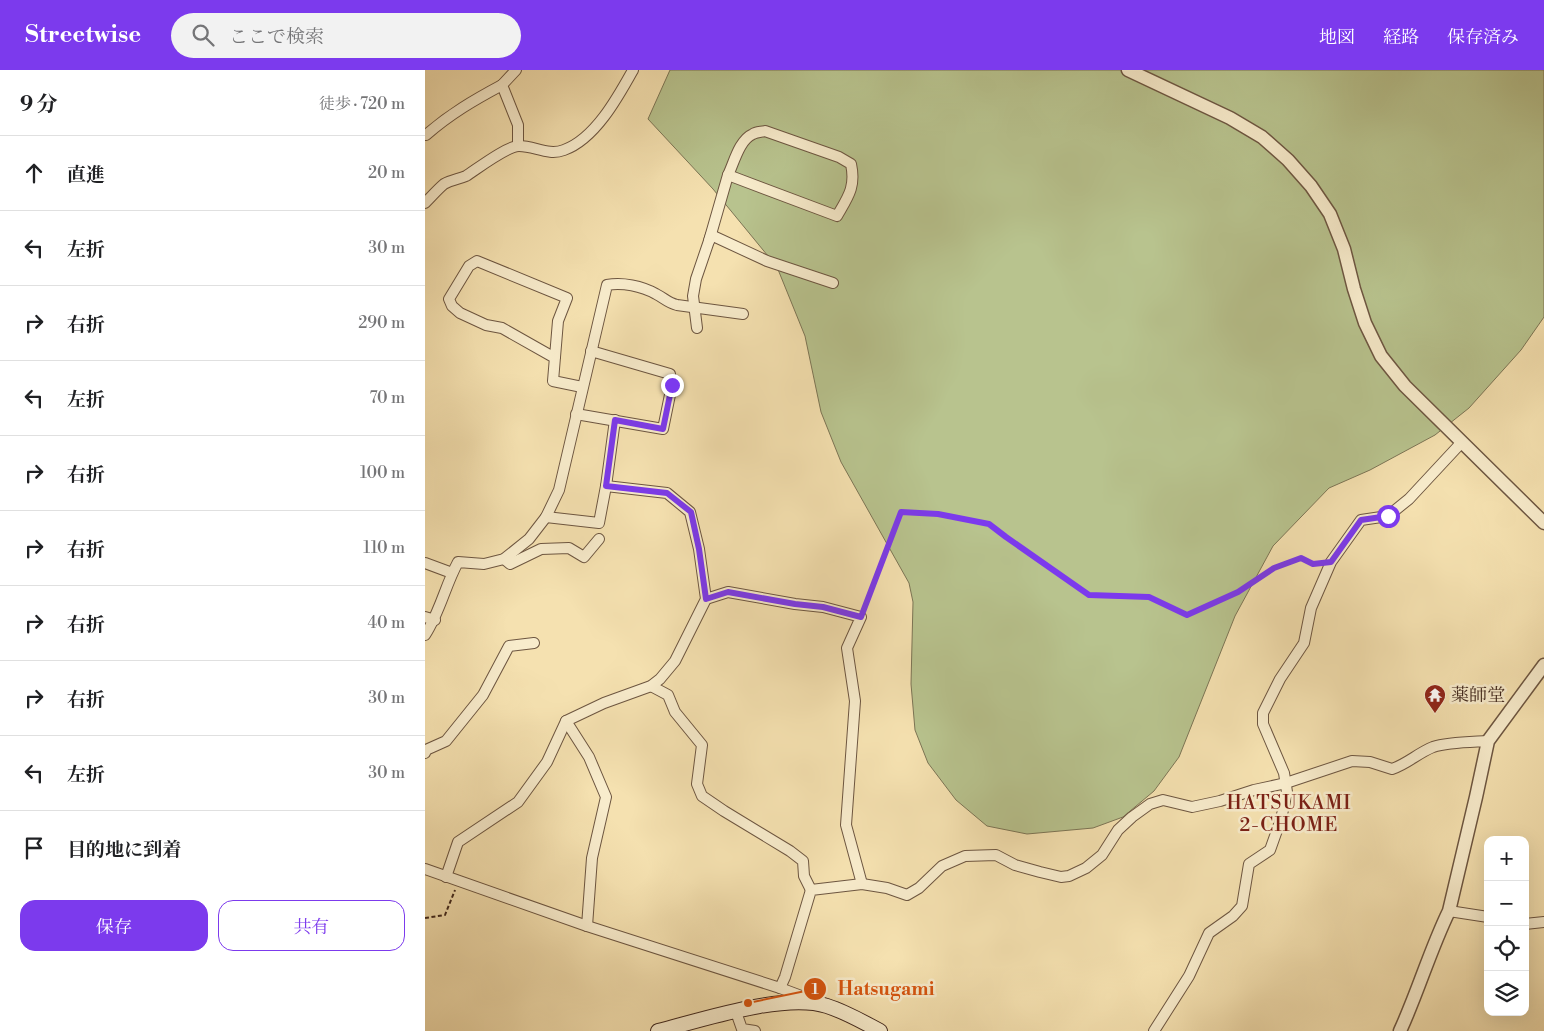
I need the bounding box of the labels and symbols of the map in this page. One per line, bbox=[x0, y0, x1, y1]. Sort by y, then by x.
route end bbox=[661, 374, 684, 397]
route start bbox=[1377, 505, 1400, 528]
temple icon: 薬師堂 bbox=[1423, 683, 1447, 714]
place label: 薬師堂 bbox=[1451, 684, 1505, 707]
district label: HATSUKAMI 2-CHOME bbox=[1226, 791, 1352, 837]
callout: Hatsugami bbox=[803, 972, 945, 1006]
text: Hatsugami bbox=[837, 977, 935, 1001]
text: 1 bbox=[811, 980, 819, 999]

